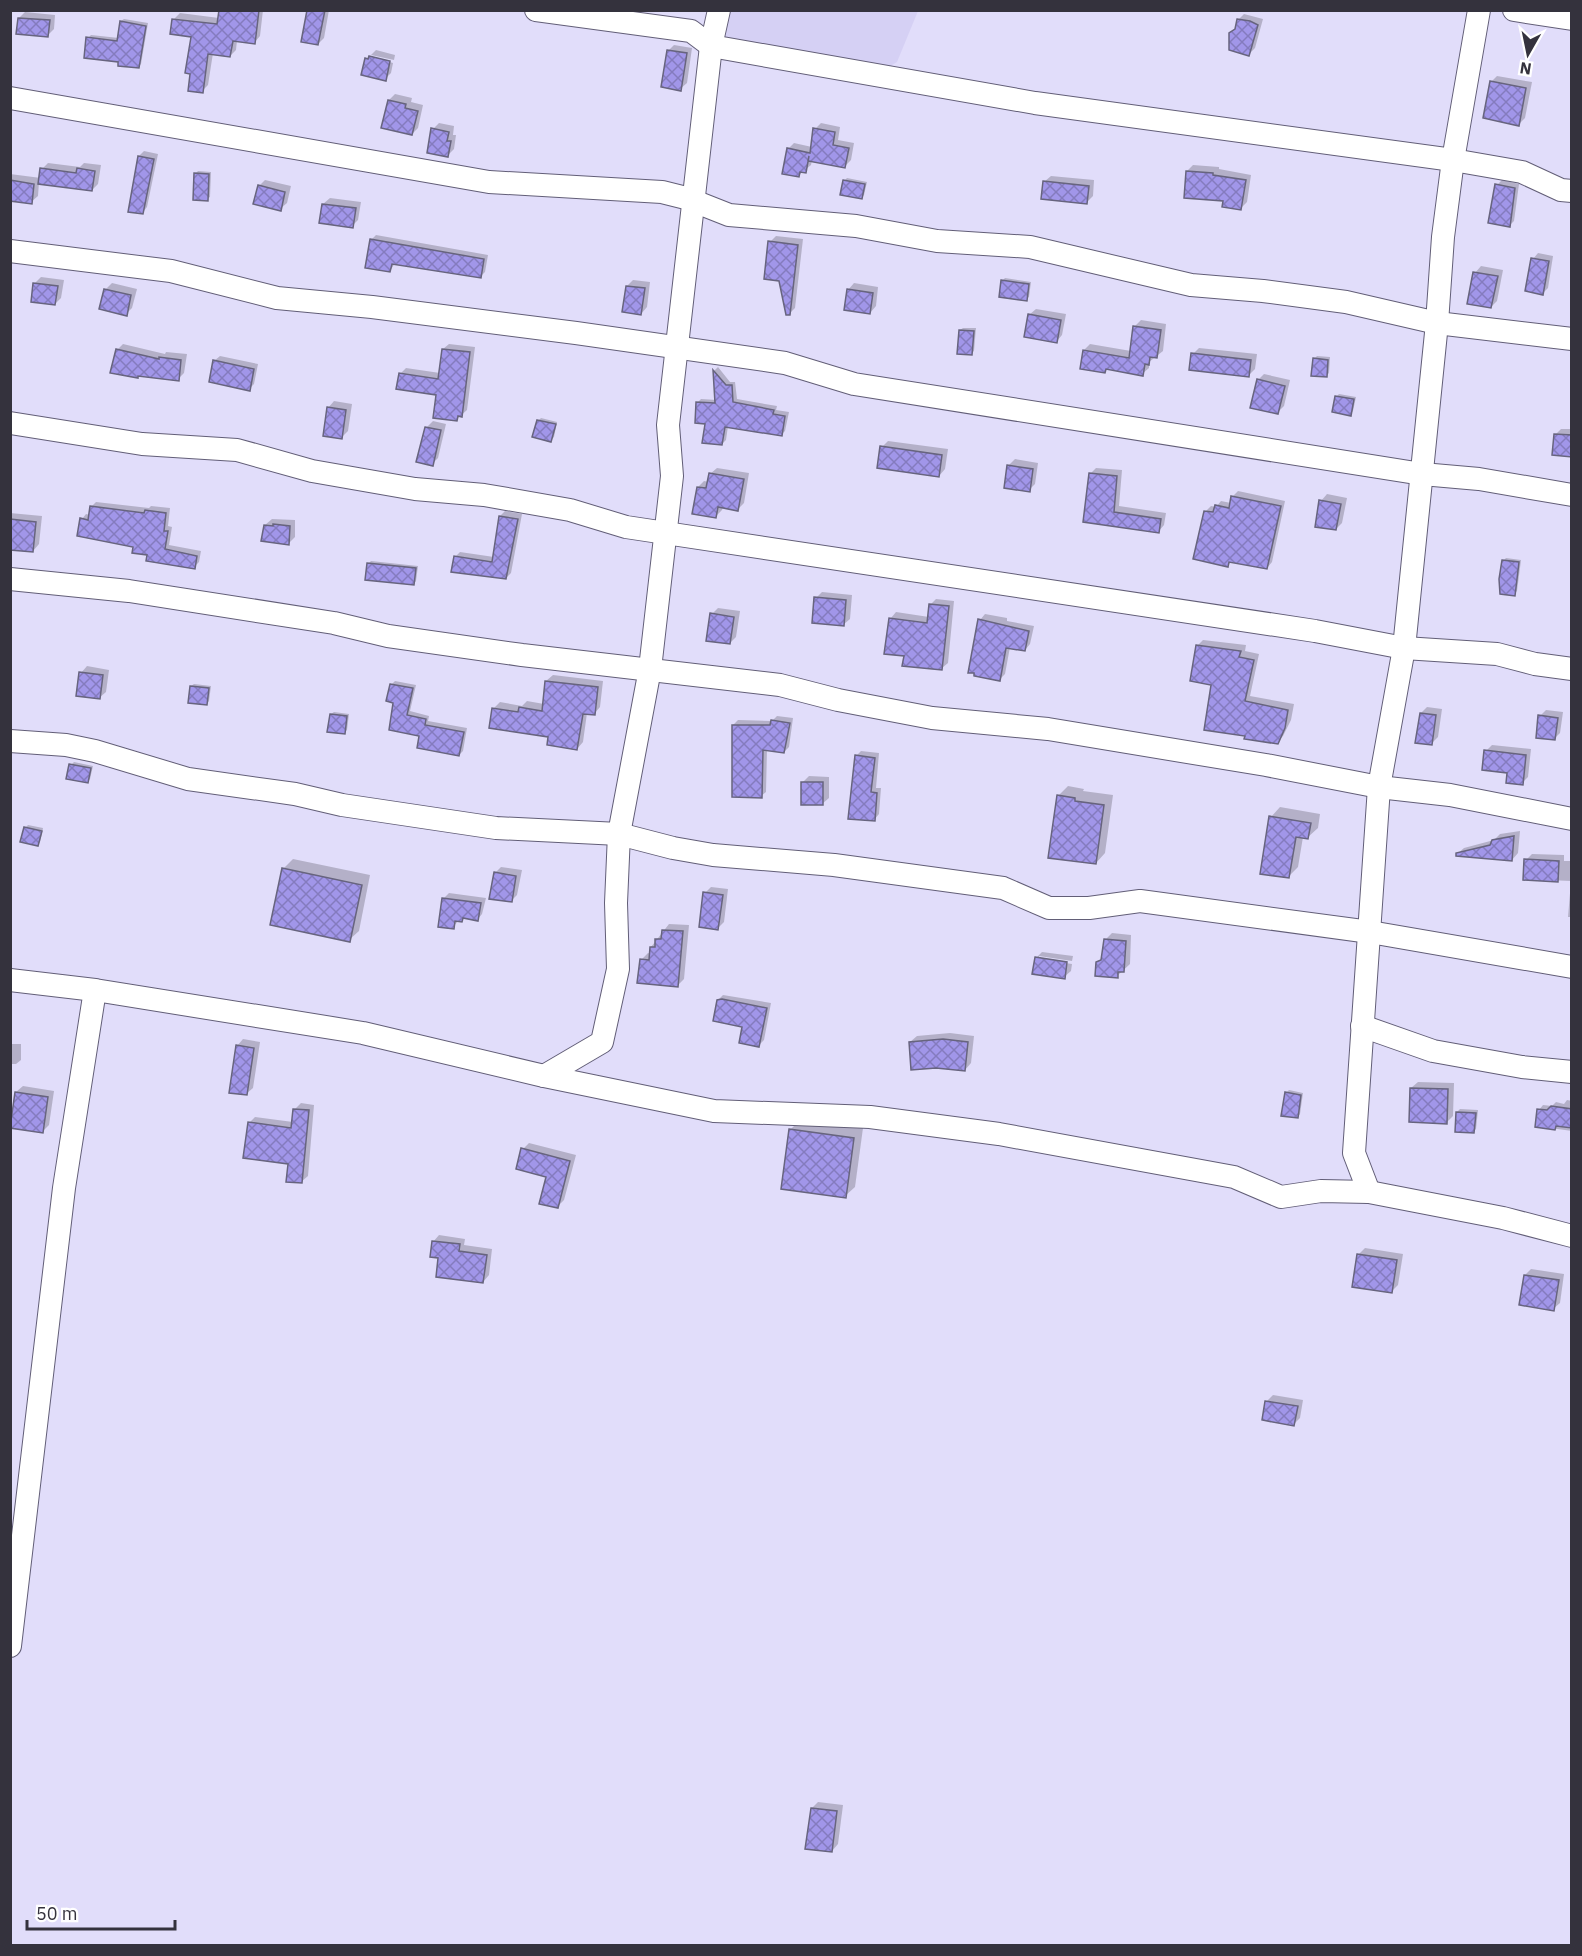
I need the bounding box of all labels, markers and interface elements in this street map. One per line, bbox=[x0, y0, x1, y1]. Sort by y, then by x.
north arrow bbox=[1498, 24, 1558, 84]
text: N bbox=[1518, 58, 1533, 80]
scale bar bbox=[27, 1893, 176, 1931]
text: 50 m bbox=[36, 1902, 78, 1925]

